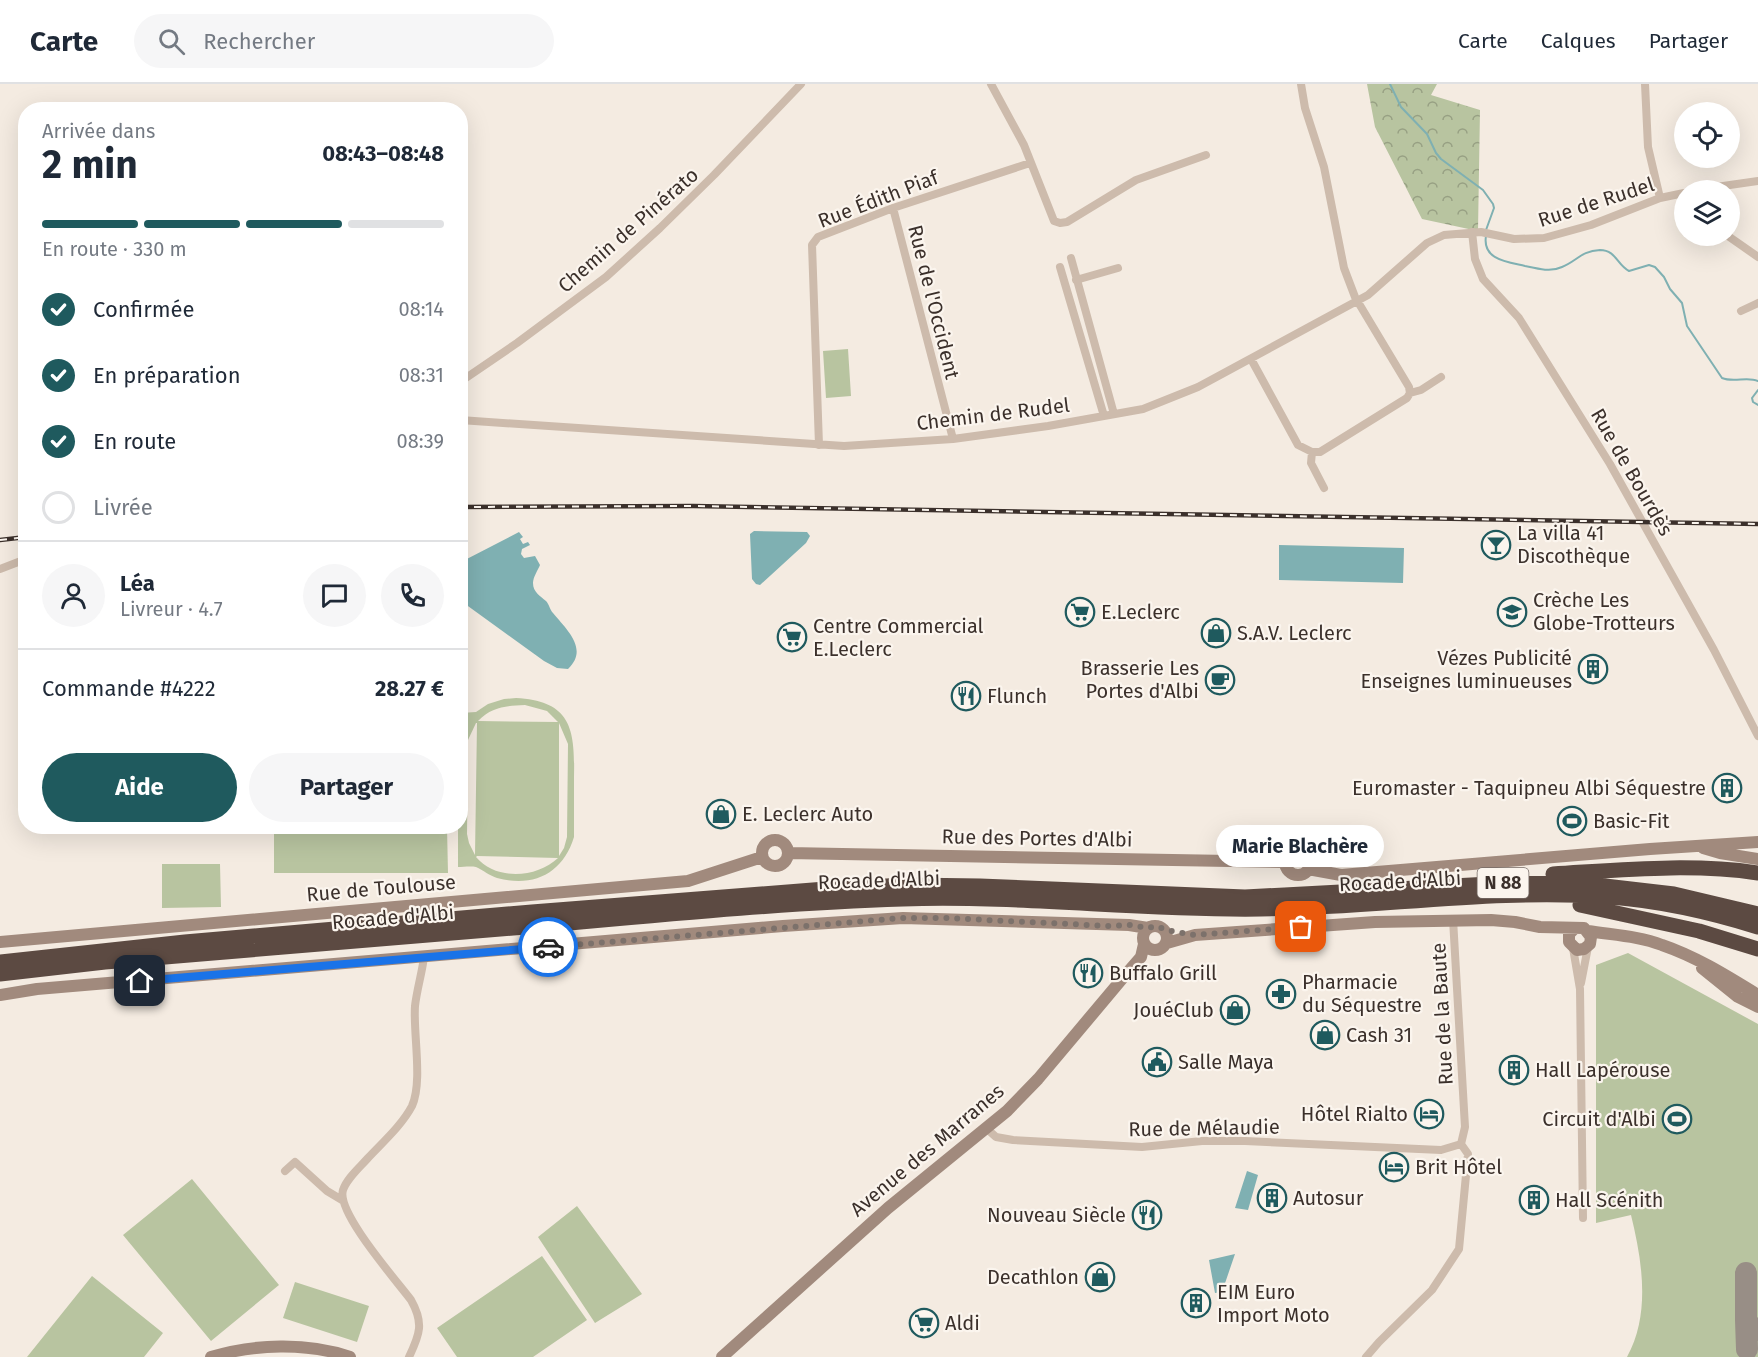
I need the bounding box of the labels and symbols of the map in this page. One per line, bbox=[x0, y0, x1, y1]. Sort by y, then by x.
street label: Chemin de Pinérato bbox=[553, 163, 703, 297]
street label: Rue Édith Piaf bbox=[814, 165, 943, 233]
street label: Rue de Rudel bbox=[1535, 172, 1657, 232]
street label: Rue de l'Occident bbox=[903, 222, 965, 382]
street label: Chemin de Rudel bbox=[915, 393, 1071, 435]
street label: Rue de Bourdès bbox=[1586, 404, 1678, 540]
place label: La villa 41 Discothèque bbox=[1517, 521, 1630, 568]
bar icon: La villa 41 Discothèque bbox=[1480, 529, 1512, 561]
place label: Crèche Les Globe-Trotteurs bbox=[1533, 588, 1675, 635]
supermarket icon: E.Leclerc bbox=[1064, 596, 1096, 628]
school or university icon: Crèche Les Globe-Trotteurs bbox=[1496, 596, 1528, 628]
place label: E.Leclerc bbox=[1101, 600, 1180, 624]
place label: Centre Commercial E.Leclerc bbox=[813, 614, 984, 661]
shop icon: S.A.V. Leclerc bbox=[1200, 617, 1232, 649]
supermarket icon: Centre Commercial E.Leclerc bbox=[776, 621, 808, 653]
place label: S.A.V. Leclerc bbox=[1237, 621, 1352, 645]
place label: Vézes Publicité Enseignes luminueuses bbox=[1360, 646, 1572, 693]
building icon: Vézes Publicité Enseignes luminueuses bbox=[1577, 653, 1609, 685]
place label: Brasserie Les Portes d'Albi bbox=[1081, 656, 1199, 703]
cafe icon: Brasserie Les Portes d'Albi bbox=[1204, 664, 1236, 696]
restaurant icon: Flunch bbox=[950, 680, 982, 712]
place label: Flunch bbox=[987, 684, 1047, 708]
building icon: Euromaster - Taquipneu Albi Séquestre bbox=[1711, 772, 1743, 804]
place label: Euromaster - Taquipneu Albi Séquestre bbox=[1352, 776, 1706, 800]
shop icon: E. Leclerc Auto bbox=[705, 798, 737, 830]
place label: E. Leclerc Auto bbox=[742, 802, 873, 826]
sports icon: Basic-Fit bbox=[1556, 805, 1588, 837]
place label: Basic-Fit bbox=[1593, 809, 1670, 833]
street label: Rue des Portes d'Albi bbox=[941, 824, 1133, 852]
callout: Marie Blachère bbox=[1217, 825, 1385, 867]
street label: Rocade d'Albi bbox=[817, 866, 941, 894]
street label: Rocade d'Albi bbox=[1338, 866, 1462, 896]
road number: N 88 bbox=[1478, 868, 1528, 898]
street label: Rue de Toulouse bbox=[305, 870, 457, 906]
street label: Rocade d'Albi bbox=[331, 900, 455, 934]
pin bbox=[1275, 901, 1326, 952]
courier bbox=[518, 917, 578, 977]
street label: Rue de la Baute bbox=[1426, 942, 1458, 1086]
pin bbox=[114, 955, 165, 1006]
restaurant icon: Buffalo Grill bbox=[1072, 957, 1104, 989]
place label: Buffalo Grill bbox=[1109, 961, 1217, 985]
place label: Pharmacie du Séquestre bbox=[1302, 970, 1422, 1017]
pharmacy icon: Pharmacie du Séquestre bbox=[1265, 978, 1297, 1010]
shop icon: JouéClub bbox=[1219, 994, 1251, 1026]
place label: JouéClub bbox=[1133, 998, 1214, 1022]
shop icon: Cash 31 bbox=[1309, 1019, 1341, 1051]
place label: Cash 31 bbox=[1346, 1023, 1412, 1047]
public building icon: Salle Maya bbox=[1141, 1046, 1173, 1078]
place label: Salle Maya bbox=[1178, 1050, 1274, 1074]
building icon: Hall Lapérouse bbox=[1498, 1054, 1530, 1086]
place label: Hall Lapérouse bbox=[1535, 1058, 1670, 1082]
street label: Avenue des Marranes bbox=[845, 1079, 1009, 1221]
hotel icon: Hôtel Rialto bbox=[1413, 1098, 1445, 1130]
place label: Hôtel Rialto bbox=[1301, 1102, 1408, 1126]
sports icon: Circuit d'Albi bbox=[1661, 1103, 1693, 1135]
place label: Circuit d'Albi bbox=[1542, 1107, 1656, 1131]
street label: Rue de Mélaudie bbox=[1128, 1115, 1280, 1141]
hotel icon: Brit Hôtel bbox=[1378, 1151, 1410, 1183]
place label: Brit Hôtel bbox=[1415, 1155, 1502, 1179]
building icon: Autosur bbox=[1256, 1182, 1288, 1214]
building icon: Hall Scénith bbox=[1518, 1184, 1550, 1216]
place label: Autosur bbox=[1293, 1186, 1364, 1210]
place label: Hall Scénith bbox=[1555, 1188, 1664, 1212]
restaurant icon: Nouveau Siècle bbox=[1131, 1199, 1163, 1231]
place label: Nouveau Siècle bbox=[987, 1203, 1126, 1227]
shop icon: Decathlon bbox=[1084, 1261, 1116, 1293]
place label: Decathlon bbox=[987, 1265, 1079, 1289]
place label: EIM Euro Import Moto bbox=[1217, 1280, 1330, 1327]
building icon: EIM Euro Import Moto bbox=[1180, 1287, 1212, 1319]
supermarket icon: Aldi bbox=[908, 1307, 940, 1339]
place label: Aldi bbox=[945, 1311, 980, 1335]

